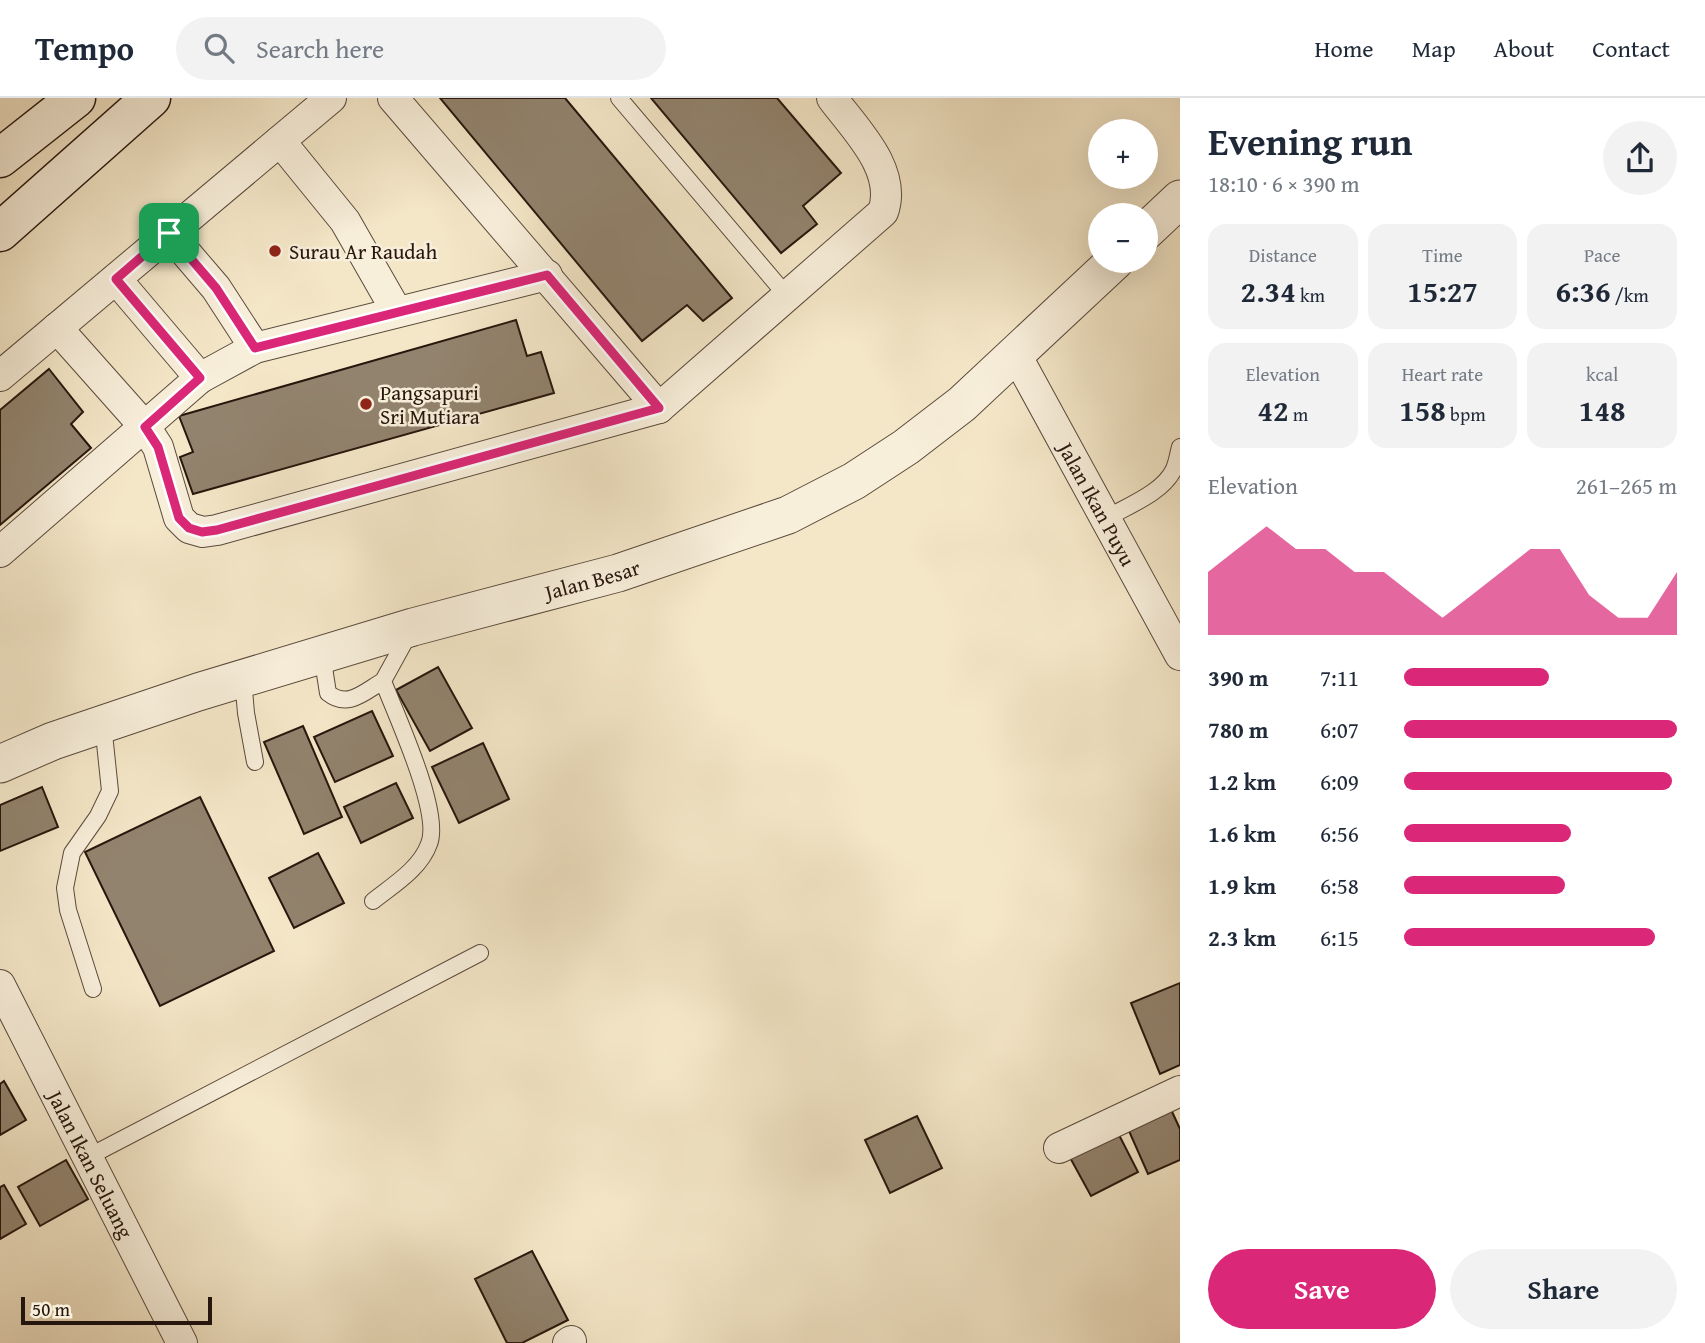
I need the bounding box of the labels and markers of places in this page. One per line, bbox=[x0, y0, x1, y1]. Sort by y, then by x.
pin bbox=[139, 203, 199, 263]
place label: Surau Ar Raudah bbox=[289, 236, 438, 267]
marker: Surau Ar Raudah bbox=[267, 243, 283, 259]
place label: Pangsapuri Sri Mutiara bbox=[380, 377, 480, 432]
marker: Pangsapuri Sri Mutiara bbox=[358, 396, 374, 412]

